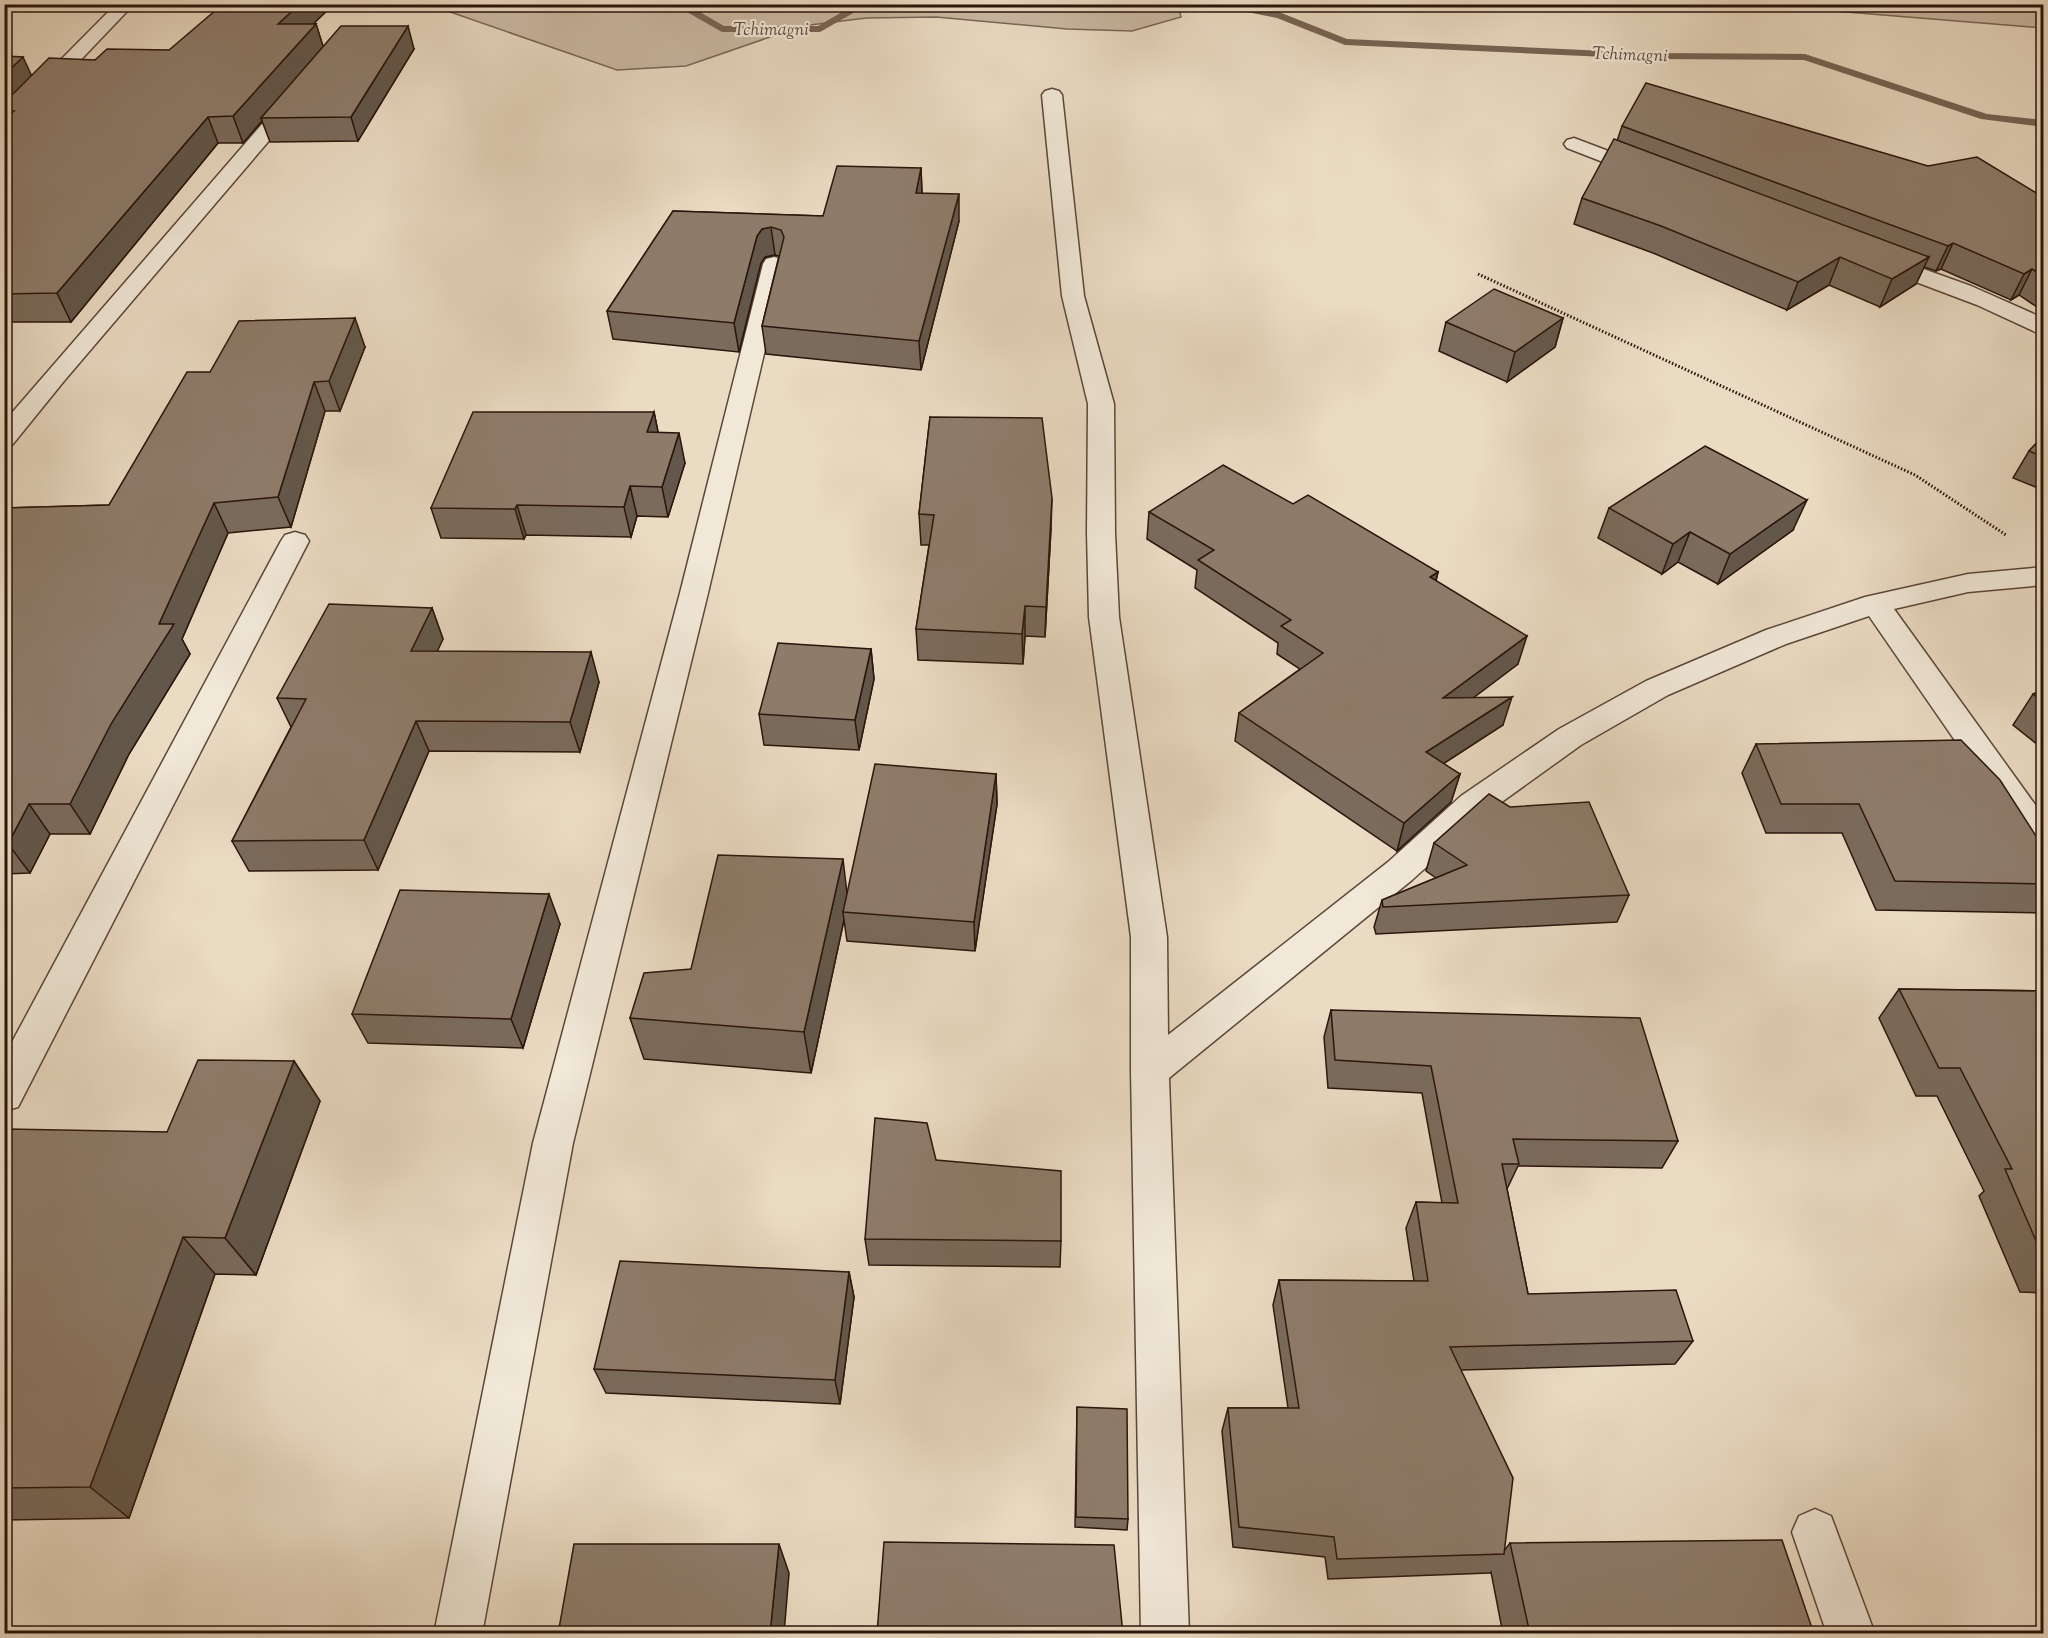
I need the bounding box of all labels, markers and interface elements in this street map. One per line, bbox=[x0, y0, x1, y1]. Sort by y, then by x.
water label: Tchimagni bbox=[733, 18, 809, 44]
water label: Tchimagni bbox=[1592, 42, 1668, 70]

